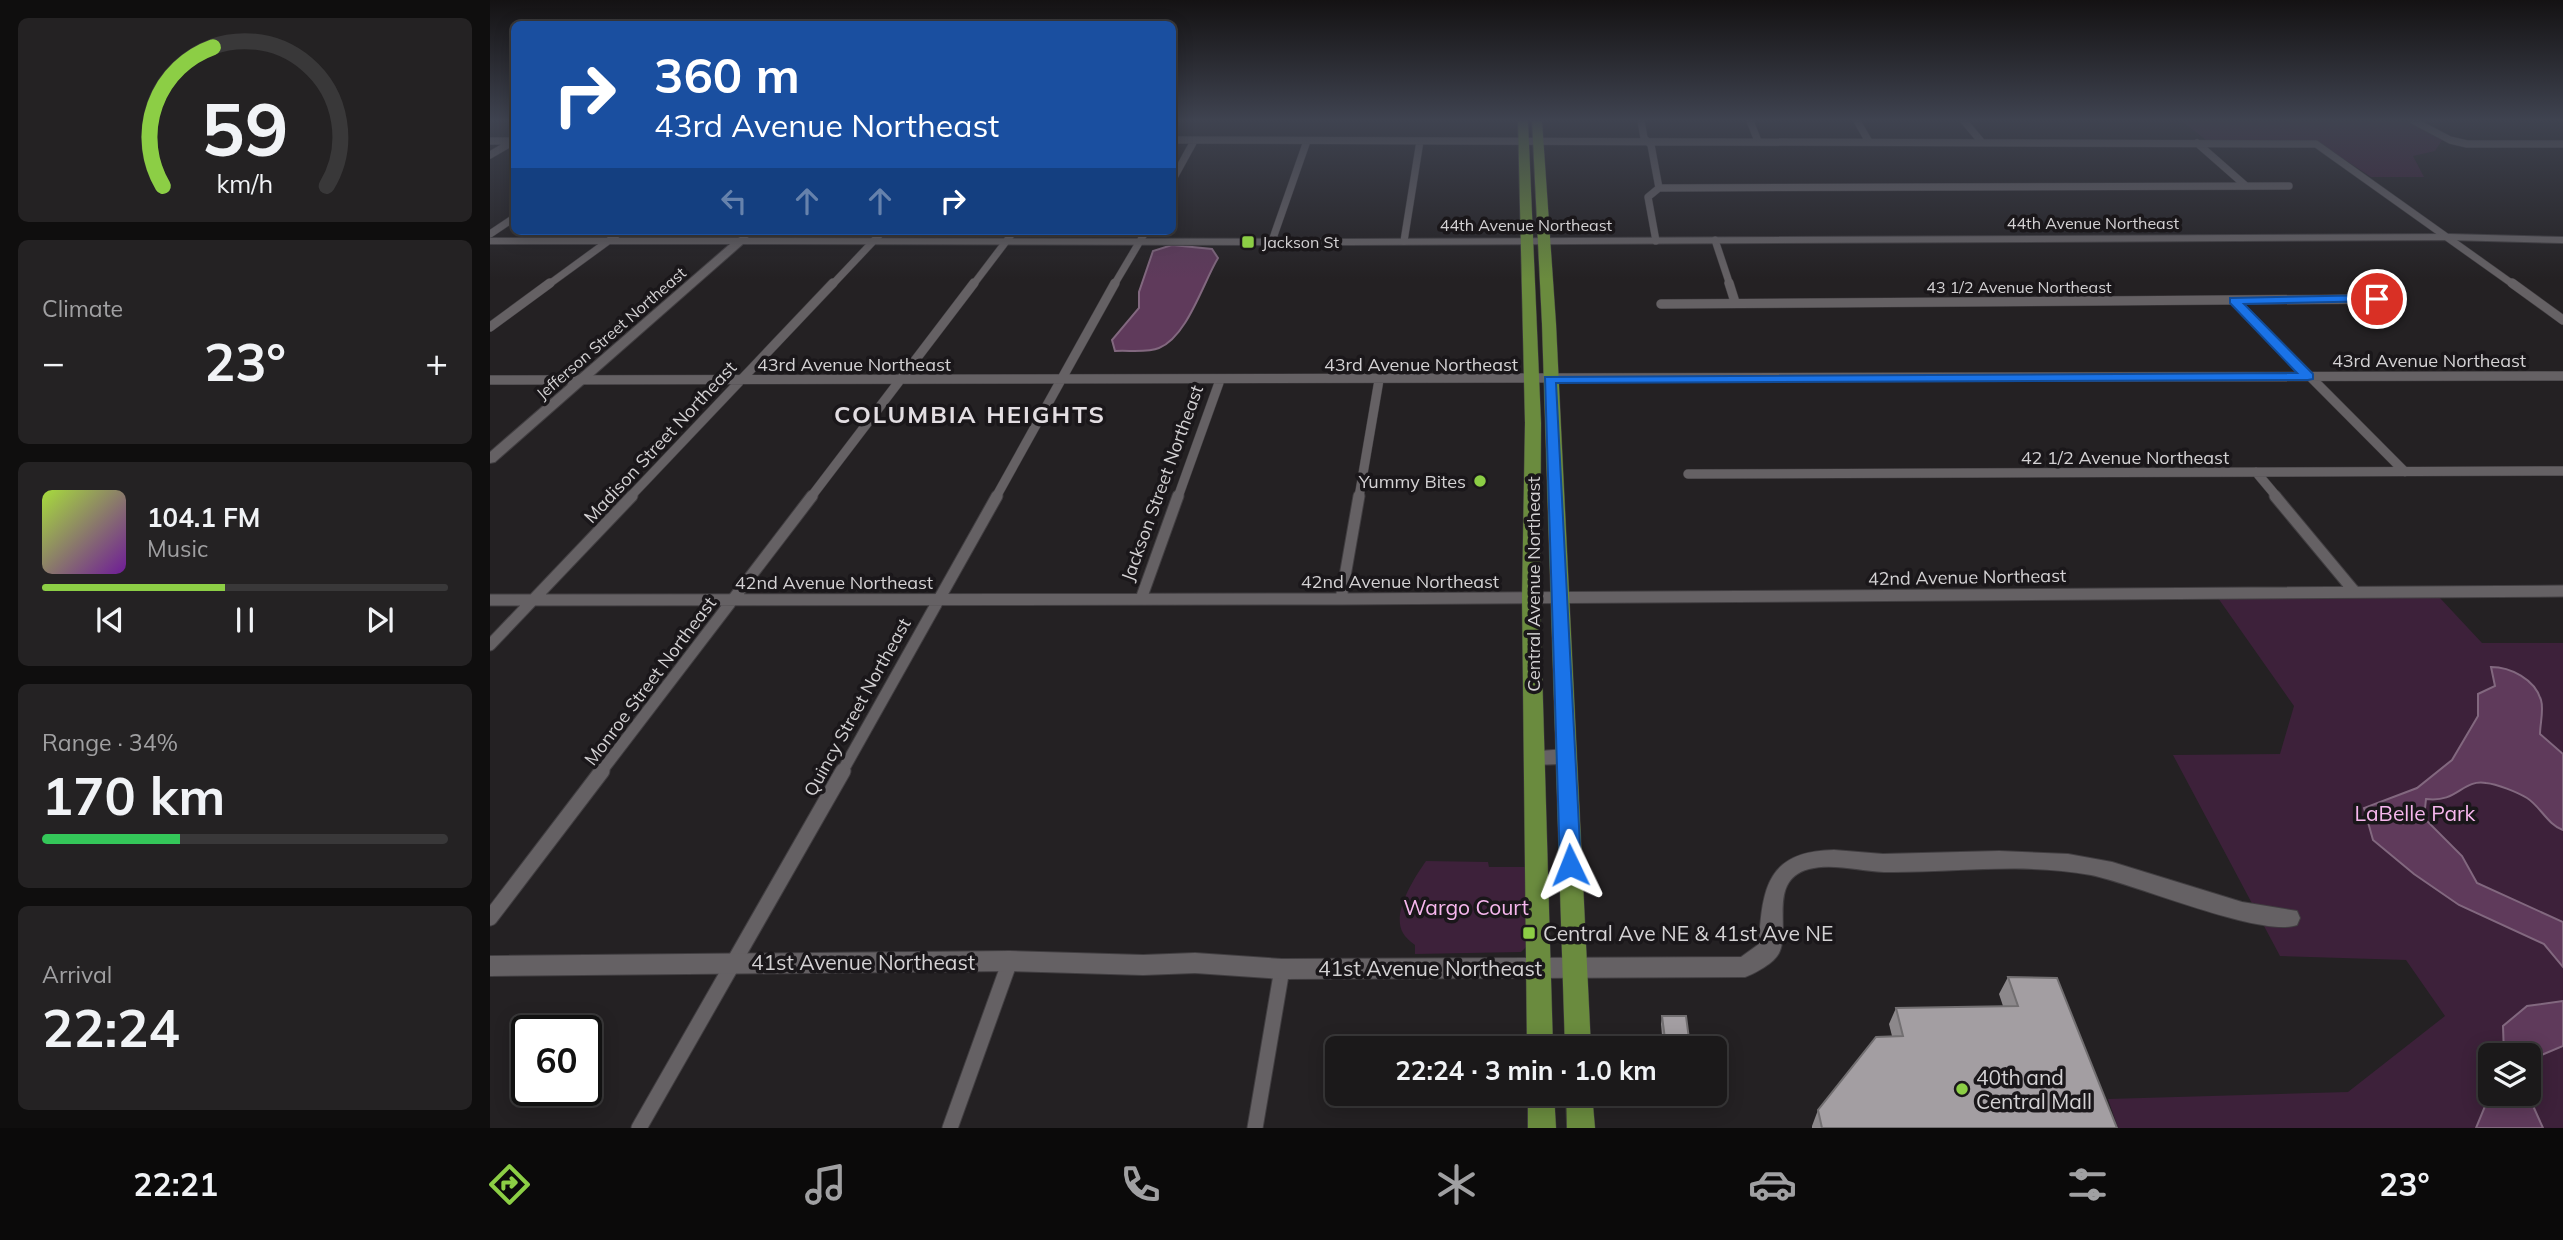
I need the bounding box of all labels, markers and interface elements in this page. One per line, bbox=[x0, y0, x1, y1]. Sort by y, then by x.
text: 360 m bbox=[654, 44, 800, 105]
icon: right bbox=[539, 49, 630, 140]
text: 59 bbox=[201, 83, 289, 174]
text: 43rd Avenue Northeast bbox=[654, 105, 999, 145]
text: km/h bbox=[217, 168, 273, 199]
icon: left bbox=[715, 182, 753, 220]
icon: ahead bbox=[788, 182, 826, 220]
icon: ahead bbox=[861, 182, 899, 220]
icon: right bbox=[934, 182, 972, 220]
street label: 44th Avenue Northeast bbox=[2007, 213, 2180, 233]
street label: 44th Avenue Northeast bbox=[1440, 215, 1613, 235]
place label: Jackson St bbox=[1262, 232, 1339, 252]
marker: Jackson St bbox=[1240, 234, 1256, 250]
street label: Jefferson Street Northeast bbox=[532, 262, 690, 403]
pin bbox=[2347, 269, 2407, 329]
street label: 43 1/2 Avenue Northeast bbox=[1926, 277, 2112, 297]
icon: arrive bbox=[2358, 280, 2396, 318]
text: Climate bbox=[42, 294, 123, 323]
text: 23° bbox=[204, 329, 286, 394]
text: − bbox=[42, 338, 65, 386]
text: + bbox=[425, 338, 448, 386]
street label: 43rd Avenue Northeast bbox=[2332, 349, 2526, 372]
street label: 43rd Avenue Northeast bbox=[757, 353, 951, 376]
street label: 43rd Avenue Northeast bbox=[1324, 353, 1518, 376]
street label: Madison Street Northeast bbox=[579, 356, 741, 528]
street label: Jackson Street Northeast bbox=[1116, 382, 1208, 584]
district label: COLUMBIA HEIGHTS bbox=[834, 399, 1106, 429]
street label: 42 1/2 Avenue Northeast bbox=[2021, 446, 2229, 469]
place label: Yummy Bites bbox=[1358, 470, 1466, 493]
marker: Yummy Bites bbox=[1472, 473, 1488, 489]
street label: Central Avenue Northeast bbox=[1522, 476, 1545, 692]
text: 104.1 FM bbox=[147, 501, 260, 534]
text: Music bbox=[147, 534, 208, 563]
street label: 42nd Avenue Northeast bbox=[1868, 564, 2066, 590]
street label: 42nd Avenue Northeast bbox=[1301, 570, 1499, 593]
street label: 42nd Avenue Northeast bbox=[735, 571, 933, 594]
street label: Monroe Street Northeast bbox=[579, 592, 721, 770]
icon: previous bbox=[91, 601, 129, 639]
icon: pause bbox=[226, 601, 264, 639]
icon: next bbox=[361, 601, 399, 639]
street label: Quincy Street Northeast bbox=[798, 614, 916, 800]
text: Range · 34% bbox=[42, 728, 178, 757]
text: 170 km bbox=[42, 763, 225, 828]
park label: LaBelle Park bbox=[2355, 800, 2476, 826]
position arrow bbox=[1533, 828, 1607, 902]
park label: Wargo Court bbox=[1403, 894, 1529, 920]
place label: Central Ave NE & 41st Ave NE bbox=[1543, 920, 1833, 946]
marker: Central Ave NE & 41st Ave NE bbox=[1521, 925, 1537, 941]
street label: 41st Avenue Northeast bbox=[751, 949, 975, 975]
street label: 41st Avenue Northeast bbox=[1318, 955, 1542, 981]
text: Arrival bbox=[42, 960, 112, 989]
text: 22:24 bbox=[42, 995, 180, 1060]
speed limit sign: 60 bbox=[511, 1015, 602, 1106]
map controls bbox=[2478, 1043, 2541, 1106]
button: layers bbox=[2478, 1043, 2541, 1106]
text: 22:24 · 3 min · 1.0 km bbox=[1395, 1054, 1657, 1087]
place label: 40th and Central Mall bbox=[1976, 1064, 2092, 1114]
marker: 40th and Central Mall bbox=[1954, 1081, 1970, 1097]
icon: directions bbox=[485, 1160, 534, 1209]
icon: music bbox=[801, 1160, 850, 1209]
icon: phone bbox=[1116, 1160, 1165, 1209]
icon: climate bbox=[1432, 1160, 1481, 1209]
icon: car bbox=[1748, 1160, 1797, 1209]
icon: filters bbox=[2063, 1160, 2112, 1209]
text: 22:21 bbox=[133, 1164, 218, 1204]
text: 23° bbox=[2379, 1164, 2430, 1204]

